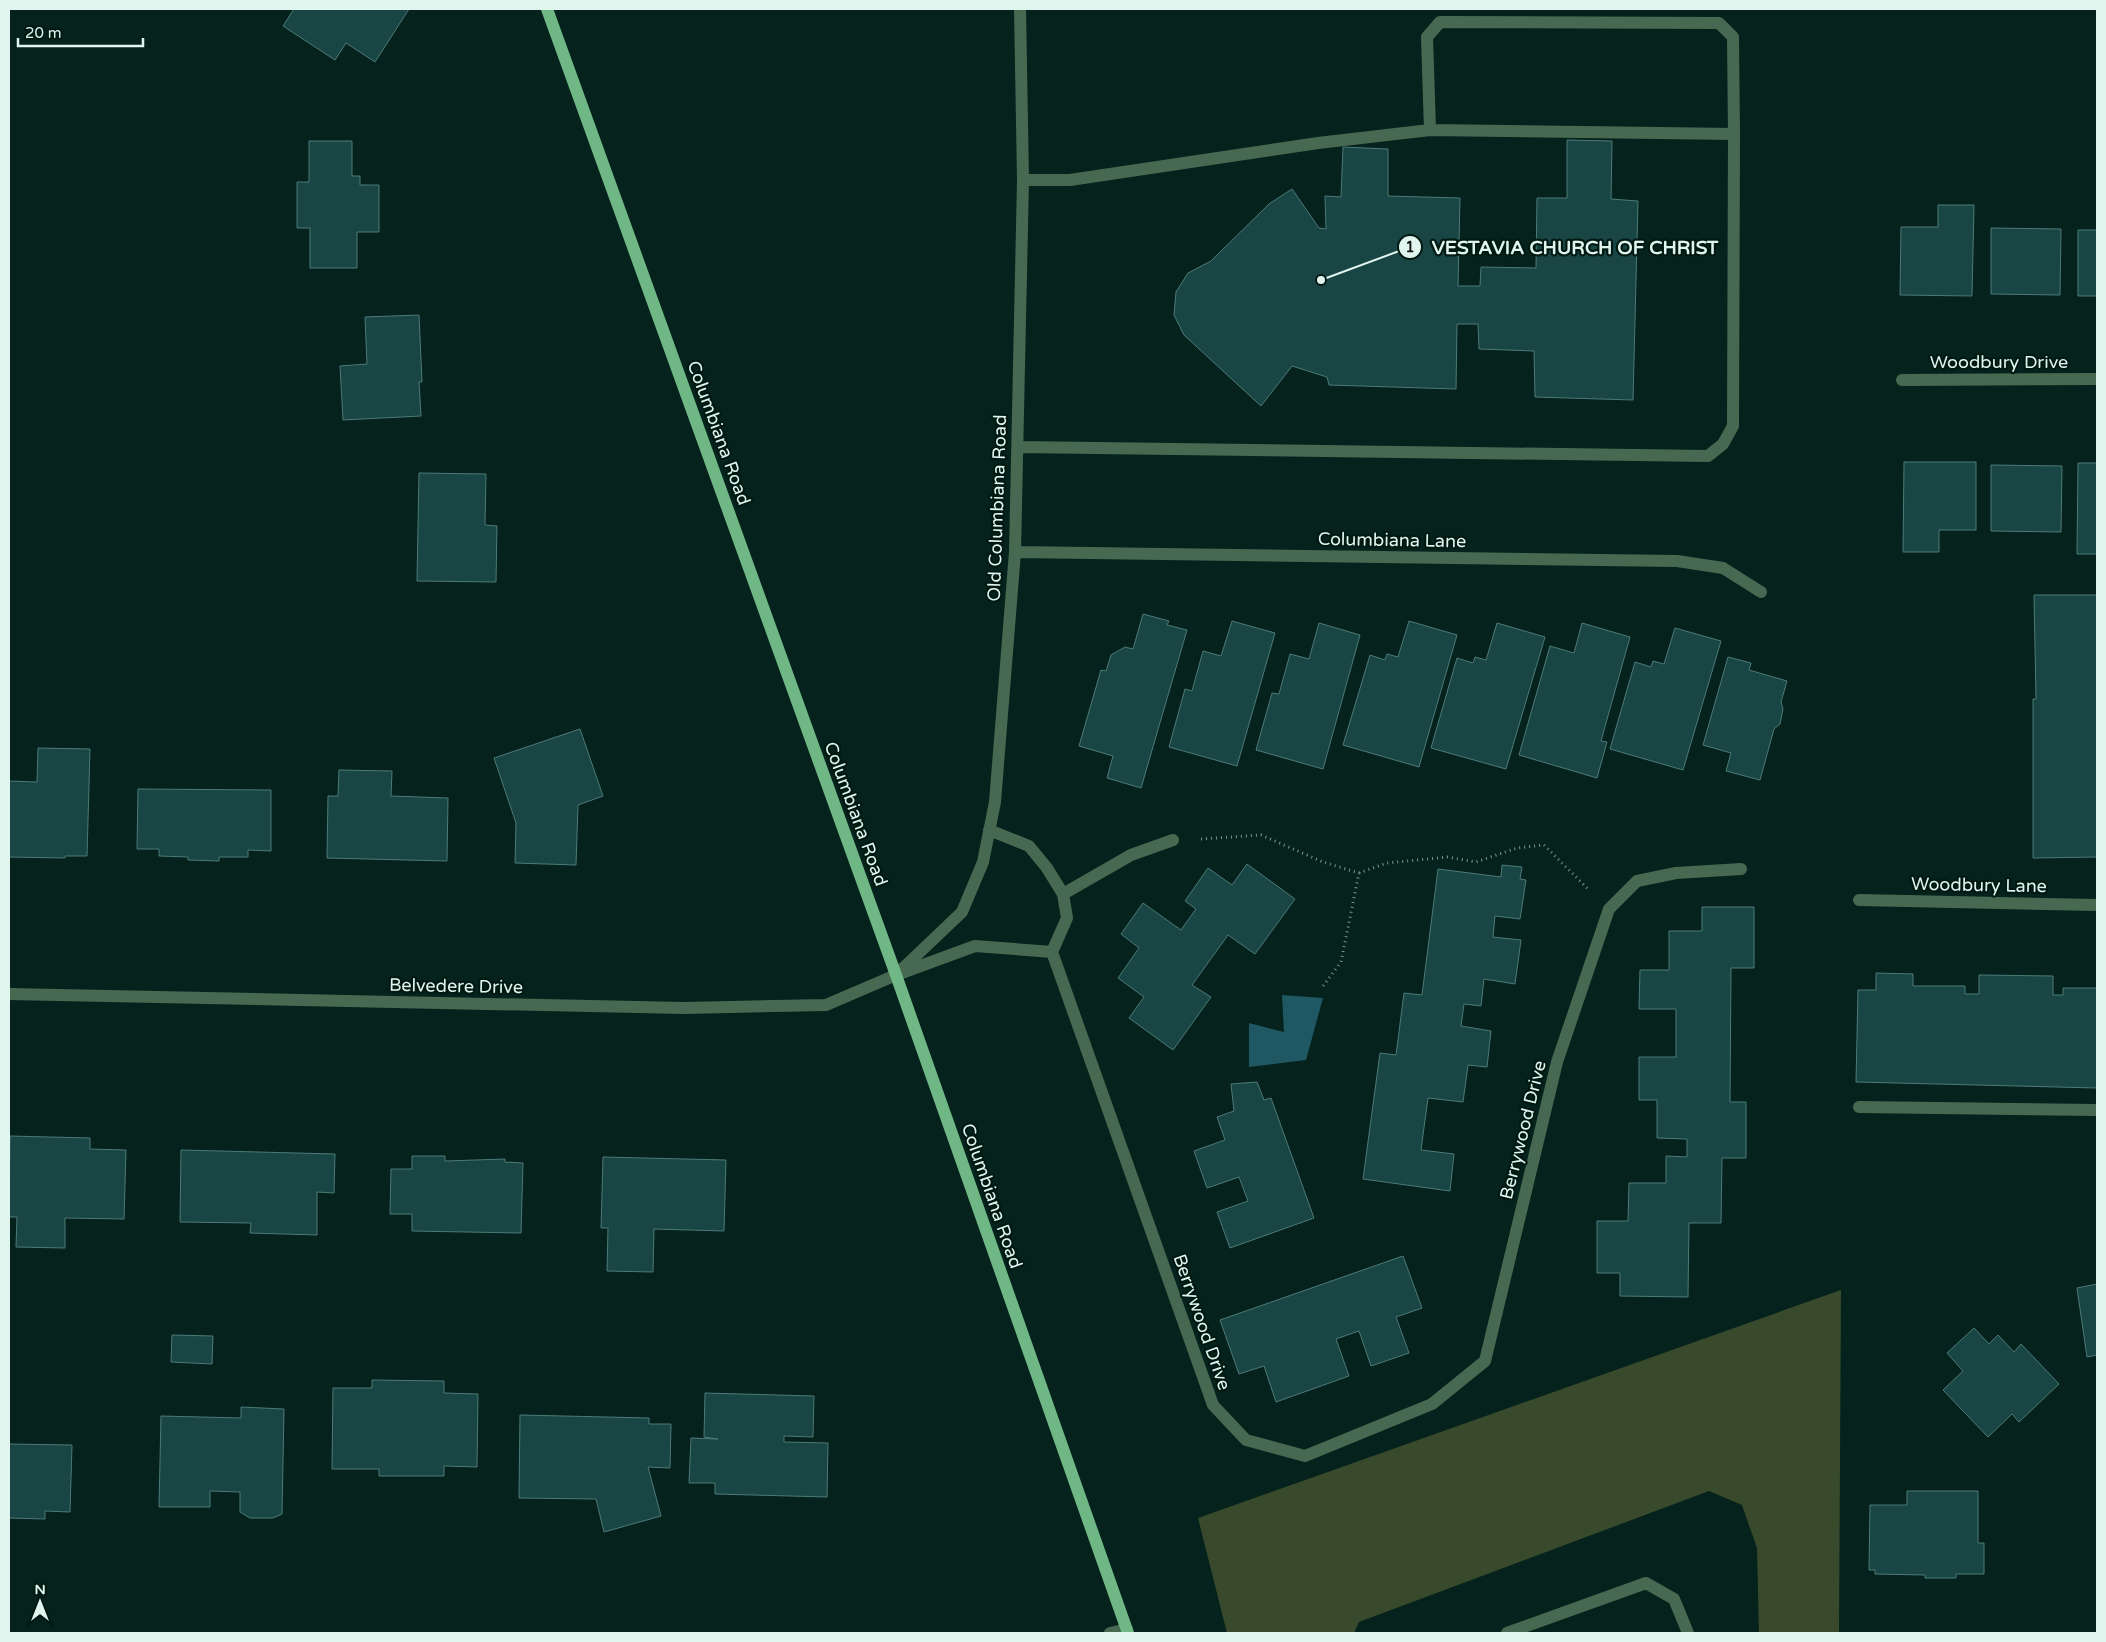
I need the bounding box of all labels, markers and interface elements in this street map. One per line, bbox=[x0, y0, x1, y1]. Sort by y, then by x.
scale bar bbox=[18, 15, 142, 47]
text: 20 m bbox=[25, 24, 62, 42]
callout: VESTAVIA CHURCH OF CHRIST bbox=[1397, 230, 1729, 264]
text: VESTAVIA CHURCH OF CHRIST bbox=[1432, 237, 1719, 259]
text: 1 bbox=[1405, 238, 1415, 256]
street label: Woodbury Drive bbox=[1930, 351, 2068, 373]
street label: Columbiana Road bbox=[683, 358, 755, 508]
street label: Old Columbiana Road bbox=[983, 414, 1011, 602]
street label: Columbiana Lane bbox=[1318, 528, 1466, 552]
street label: Columbiana Road bbox=[820, 739, 892, 889]
street label: Woodbury Lane bbox=[1911, 873, 2047, 897]
street label: Belvedere Drive bbox=[389, 974, 523, 998]
street label: Berrywood Drive bbox=[1495, 1058, 1551, 1202]
street label: Columbiana Road bbox=[957, 1121, 1027, 1271]
street label: Berrywood Drive bbox=[1168, 1251, 1236, 1393]
north arrow bbox=[15, 1577, 65, 1627]
text: N bbox=[34, 1581, 46, 1598]

